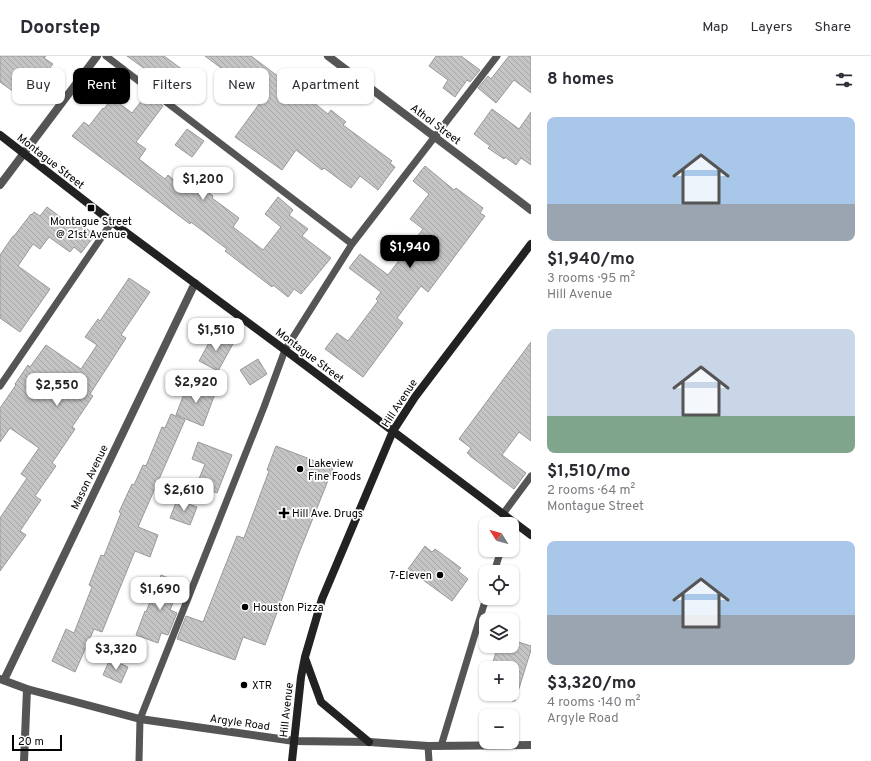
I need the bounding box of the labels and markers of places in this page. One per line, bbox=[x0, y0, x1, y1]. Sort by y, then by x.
pin: $1,200 bbox=[170, 167, 236, 201]
marker: Montague Street @ 21st Avenue bbox=[86, 203, 96, 213]
place label: Montague Street @ 21st Avenue bbox=[50, 215, 132, 242]
pin: $1,940 bbox=[377, 235, 443, 269]
pin: $1,510 bbox=[183, 318, 249, 352]
pin: $2,920 bbox=[163, 370, 229, 404]
pin: $2,550 bbox=[24, 373, 90, 407]
place label: Lakeview Fine Foods bbox=[308, 457, 361, 484]
marker: Lakeview Fine Foods bbox=[295, 464, 305, 474]
pin: $2,610 bbox=[151, 478, 217, 512]
place label: Hill Ave. Drugs bbox=[292, 507, 363, 521]
marker: Hill Ave. Drugs bbox=[279, 508, 289, 518]
place label: 7-Eleven bbox=[390, 569, 432, 583]
marker: 7-Eleven bbox=[435, 570, 445, 580]
pin: $1,690 bbox=[127, 577, 193, 611]
place label: Houston Pizza bbox=[253, 601, 324, 615]
marker: Houston Pizza bbox=[240, 602, 250, 612]
pin: $3,320 bbox=[83, 637, 149, 671]
place label: XTR bbox=[252, 679, 272, 693]
marker: XTR bbox=[239, 680, 249, 690]

